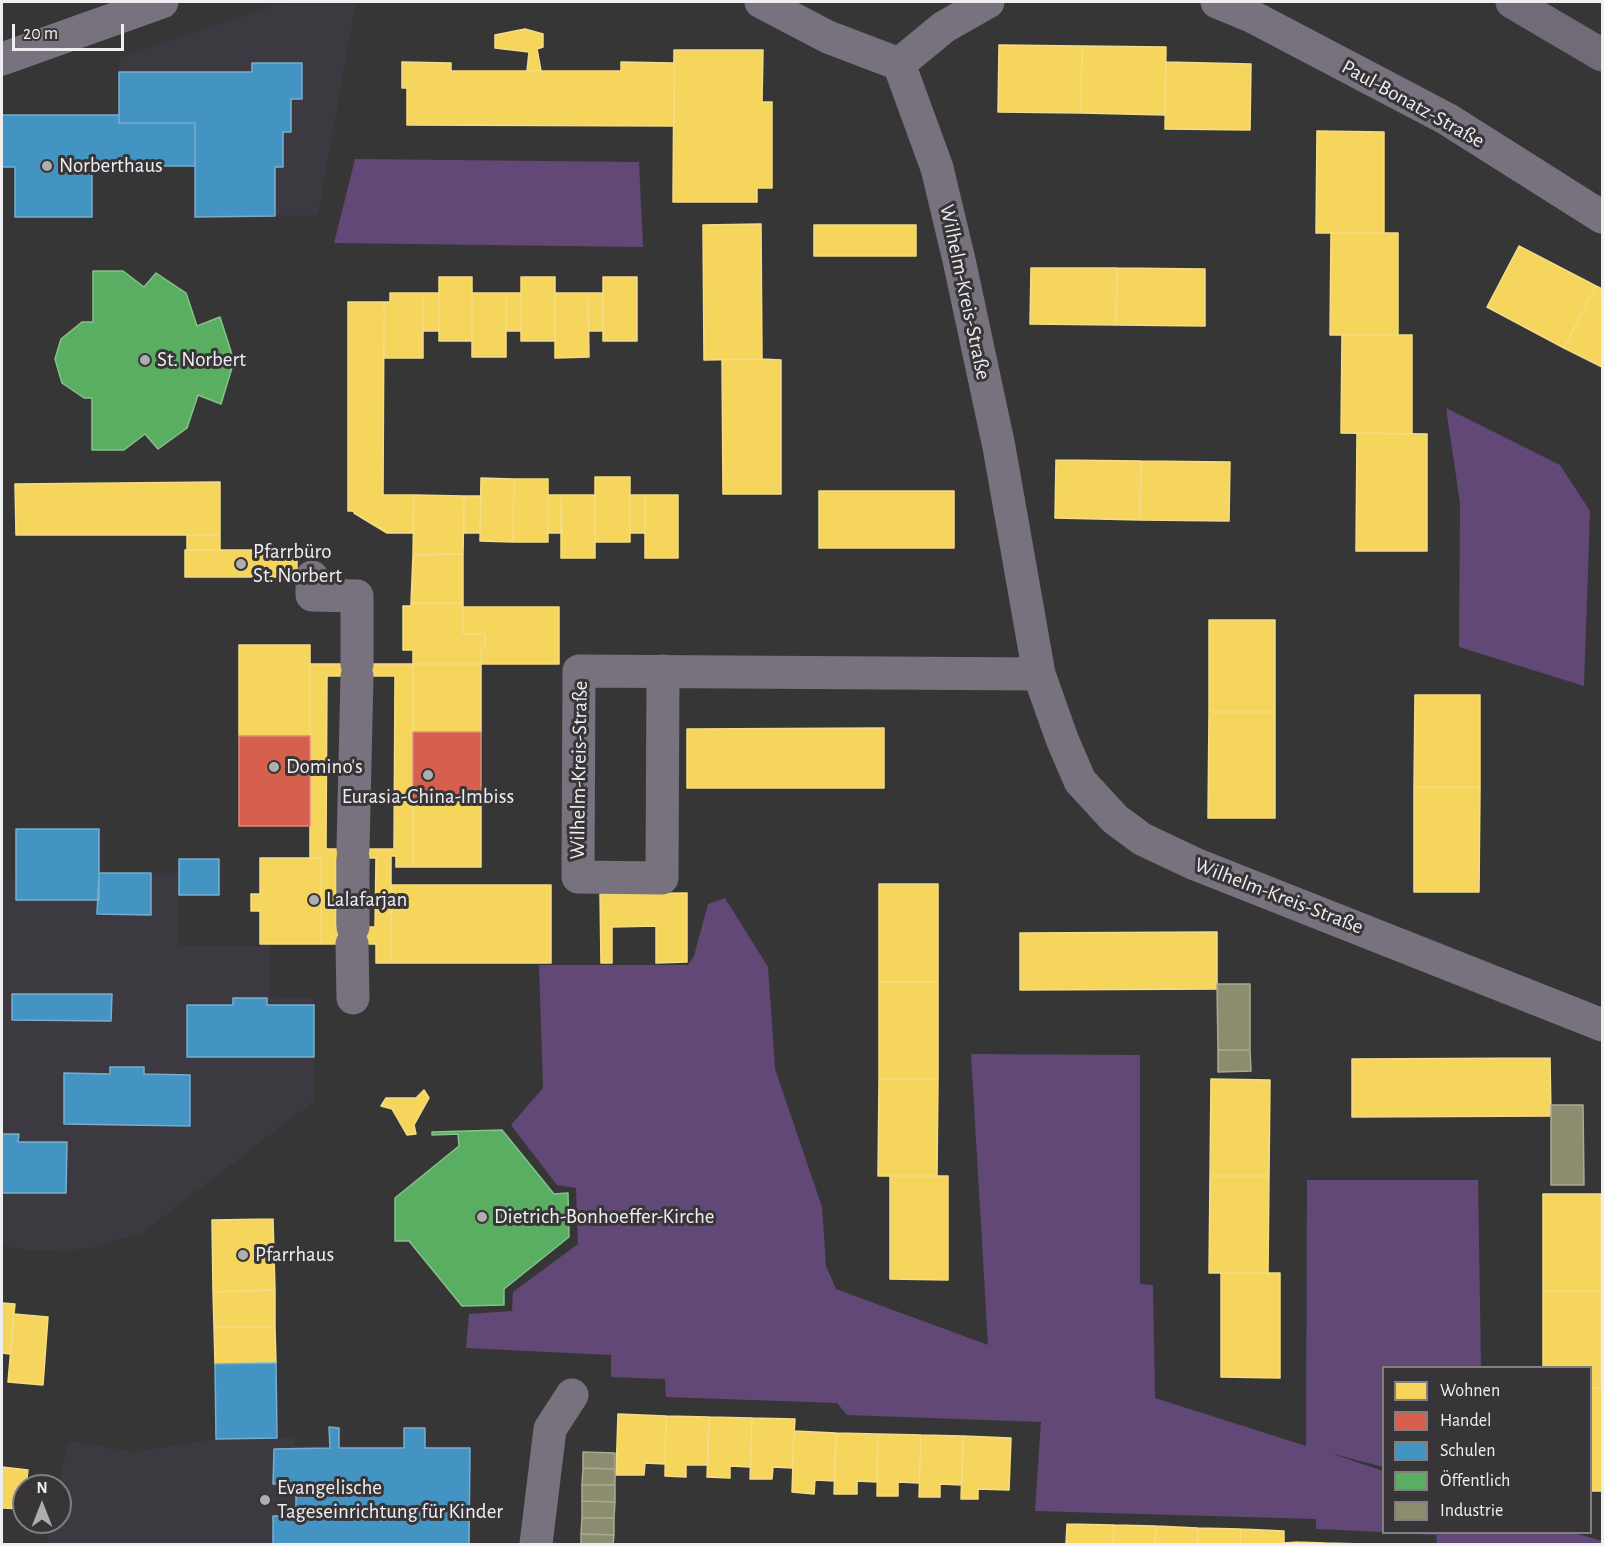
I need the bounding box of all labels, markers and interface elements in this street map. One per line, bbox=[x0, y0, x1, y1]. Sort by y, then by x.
scale bar bbox=[15, 12, 128, 50]
text: 20 m bbox=[23, 25, 58, 43]
street label: Paul-Bonatz-Straße bbox=[1337, 54, 1489, 154]
place label: Norberthaus bbox=[59, 153, 163, 179]
marker: Norberthaus bbox=[40, 159, 54, 173]
street label: Wilhelm-Kreis-Straße bbox=[934, 202, 996, 382]
place label: St. Norbert bbox=[157, 347, 246, 373]
marker: St. Norbert bbox=[138, 353, 152, 367]
place label: Pfarrbüro St. Norbert bbox=[253, 539, 342, 589]
marker: Pfarrbüro St. Norbert bbox=[234, 557, 248, 571]
street label: Wilhelm-Kreis-Straße bbox=[565, 680, 593, 860]
place label: Domino's bbox=[286, 754, 363, 780]
marker: Domino's bbox=[267, 760, 281, 774]
marker: Eurasia-China-Imbiss bbox=[421, 768, 435, 782]
place label: Eurasia-China-Imbiss bbox=[342, 784, 514, 810]
street label: Wilhelm-Kreis-Straße bbox=[1191, 852, 1367, 940]
place label: Lalafarjan bbox=[326, 887, 407, 913]
marker: Lalafarjan bbox=[307, 893, 321, 907]
place label: Dietrich-Bonhoeffer-Kirche bbox=[494, 1204, 715, 1230]
marker: Dietrich-Bonhoeffer-Kirche bbox=[475, 1210, 489, 1224]
place label: Pfarrhaus bbox=[255, 1242, 334, 1268]
marker: Pfarrhaus bbox=[236, 1248, 250, 1262]
legend bbox=[1382, 1366, 1592, 1534]
text: Wohnen bbox=[1440, 1382, 1500, 1400]
text: Handel bbox=[1440, 1412, 1491, 1430]
text: Schulen bbox=[1440, 1442, 1496, 1460]
text: Öffentlich bbox=[1440, 1472, 1510, 1490]
north arrow bbox=[12, 1474, 72, 1534]
place label: Evangelische Tageseinrichtung für Kinder bbox=[277, 1475, 503, 1525]
text: N bbox=[36, 1480, 48, 1496]
marker: Evangelische Tageseinrichtung für Kinder bbox=[258, 1493, 272, 1507]
text: Industrie bbox=[1440, 1502, 1503, 1520]

